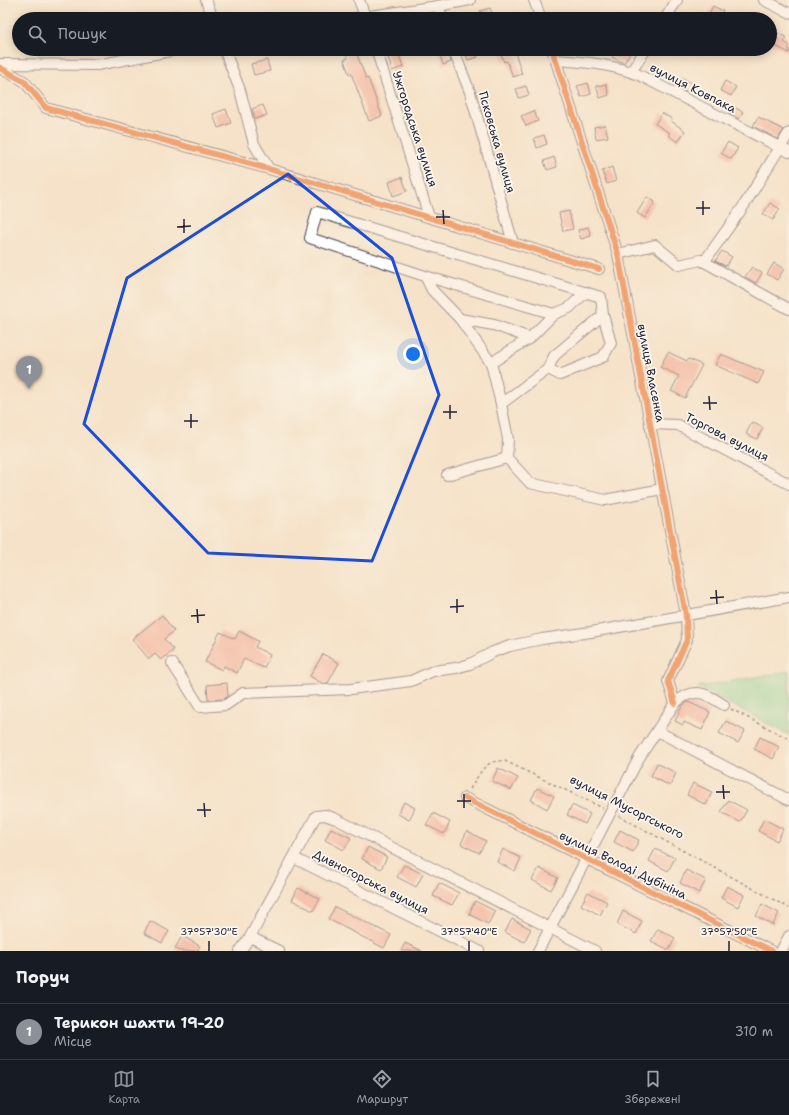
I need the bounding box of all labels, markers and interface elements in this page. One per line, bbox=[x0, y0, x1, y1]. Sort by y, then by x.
search box bbox=[12, 12, 777, 56]
icon: search bbox=[26, 23, 48, 45]
text: Пошук bbox=[58, 24, 107, 44]
street label: вулиця Ковпака bbox=[647, 59, 739, 117]
street label: Ужгородська вулиця bbox=[389, 69, 441, 189]
street label: Псковська вулиця bbox=[475, 89, 519, 195]
street label: вулиця Власенка bbox=[634, 322, 669, 424]
your location bbox=[403, 344, 423, 364]
pin: 1 bbox=[16, 356, 42, 389]
street label: Торгова вулиця bbox=[683, 409, 771, 465]
street label: вулиця Мусоргського bbox=[567, 771, 687, 843]
street label: вулиця Володі Дубініна bbox=[557, 827, 690, 903]
street label: Дивногорська вулиця bbox=[310, 846, 432, 918]
text: 37°57'30"E bbox=[180, 925, 238, 938]
text: 37°57'40"E bbox=[440, 925, 498, 938]
text: 37°57'50"E bbox=[701, 925, 757, 938]
text: Поруч bbox=[16, 966, 69, 988]
text: Терикон шахти 19-20 bbox=[54, 1013, 224, 1033]
text: 1 bbox=[26, 1023, 32, 1040]
text: 310 m bbox=[735, 1023, 773, 1040]
text: Місце bbox=[54, 1033, 92, 1050]
tab: Карта bbox=[108, 1068, 140, 1107]
tab: Маршрут bbox=[357, 1068, 408, 1107]
tab: Збережені bbox=[625, 1068, 681, 1107]

